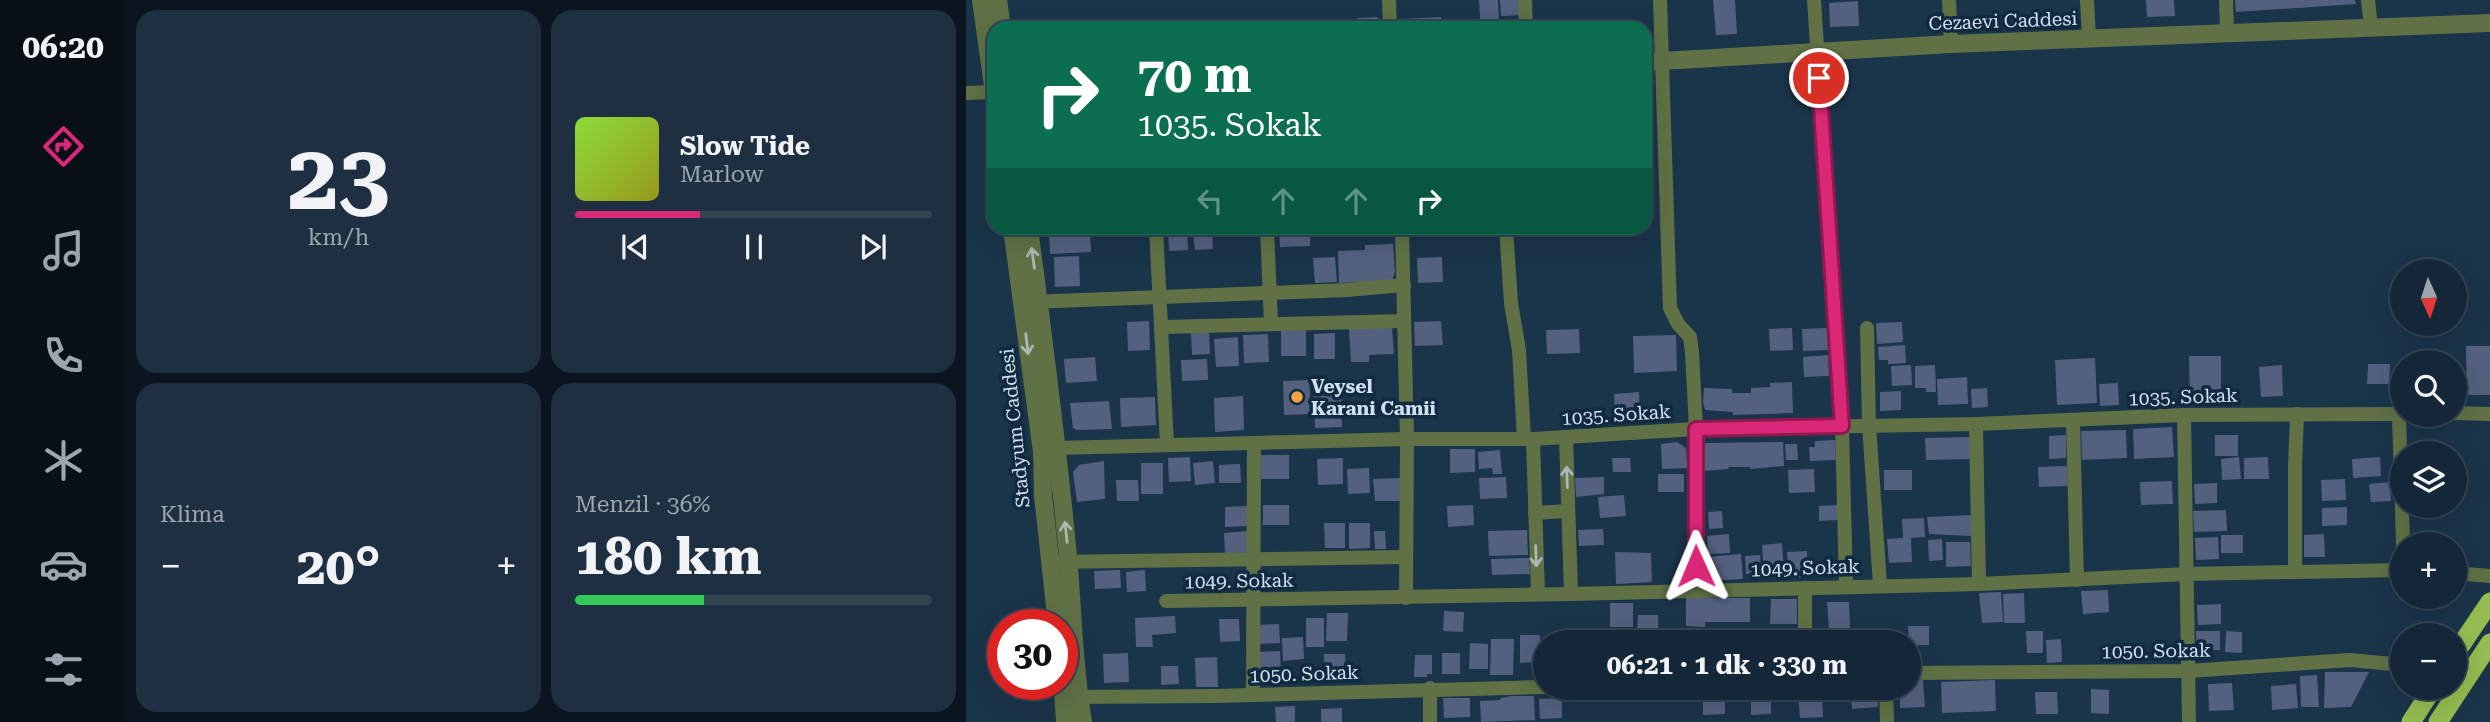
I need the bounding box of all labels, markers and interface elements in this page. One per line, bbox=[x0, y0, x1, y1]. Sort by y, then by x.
street label: Cezaevi Caddesi bbox=[1928, 7, 2078, 35]
text: 06:20 bbox=[22, 28, 104, 66]
text: 70 m bbox=[1137, 47, 1252, 104]
pin bbox=[1789, 48, 1849, 108]
icon: right bbox=[1022, 49, 1113, 140]
icon: arrive bbox=[1800, 59, 1838, 97]
text: 1035. Sokak bbox=[1137, 106, 1322, 144]
icon: directions bbox=[39, 122, 88, 171]
text: 23 bbox=[288, 125, 389, 231]
text: Slow Tide bbox=[680, 131, 810, 161]
text: Marlow bbox=[680, 161, 763, 188]
icon: left bbox=[1191, 182, 1229, 220]
icon: ahead bbox=[1264, 182, 1302, 220]
icon: ahead bbox=[1337, 182, 1375, 220]
icon: right bbox=[1410, 182, 1448, 220]
text: km/h bbox=[308, 224, 369, 251]
icon: music bbox=[39, 226, 88, 275]
icon: previous bbox=[616, 228, 654, 266]
icon: pause bbox=[735, 228, 773, 266]
icon: next bbox=[854, 228, 892, 266]
one-way arrow bbox=[1026, 247, 1039, 269]
north arrow bbox=[2390, 259, 2468, 336]
map controls bbox=[2390, 259, 2467, 700]
icon: phone bbox=[39, 331, 88, 380]
one-way arrow bbox=[1020, 332, 1033, 355]
street label: Stadyum Caddesi bbox=[995, 347, 1035, 509]
button: search bbox=[2390, 350, 2467, 427]
place label: Veysel Karani Camii bbox=[1311, 375, 1436, 420]
street label: 1035. Sokak bbox=[2128, 384, 2238, 410]
marker: Veysel Karani Camii bbox=[1289, 389, 1305, 405]
street label: 1035. Sokak bbox=[1560, 400, 1672, 430]
icon: climate bbox=[39, 436, 88, 485]
button: layers bbox=[2390, 441, 2467, 518]
one-way arrow bbox=[1561, 465, 1574, 488]
text: Menzil · 36% bbox=[575, 491, 711, 518]
text: Klima bbox=[160, 501, 225, 528]
one-way arrow bbox=[1059, 521, 1072, 544]
text: 180 km bbox=[575, 526, 762, 587]
position arrow bbox=[1659, 529, 1733, 603]
button: + bbox=[2390, 532, 2467, 609]
text: 20° bbox=[296, 536, 381, 597]
icon: car bbox=[39, 540, 88, 589]
text: − bbox=[160, 544, 181, 588]
text: + bbox=[496, 544, 517, 588]
one-way arrow bbox=[1530, 544, 1543, 567]
street label: 1049. Sokak bbox=[1750, 555, 1860, 581]
street label: 1049. Sokak bbox=[1184, 569, 1294, 593]
speed limit sign: 30 bbox=[987, 609, 1078, 700]
button: − bbox=[2390, 623, 2467, 700]
street label: 1050. Sokak bbox=[2101, 639, 2211, 663]
icon: filters bbox=[39, 645, 88, 694]
text: 06:21 · 1 dk · 330 m bbox=[1607, 650, 1847, 680]
street label: 1050. Sokak bbox=[1249, 661, 1359, 687]

